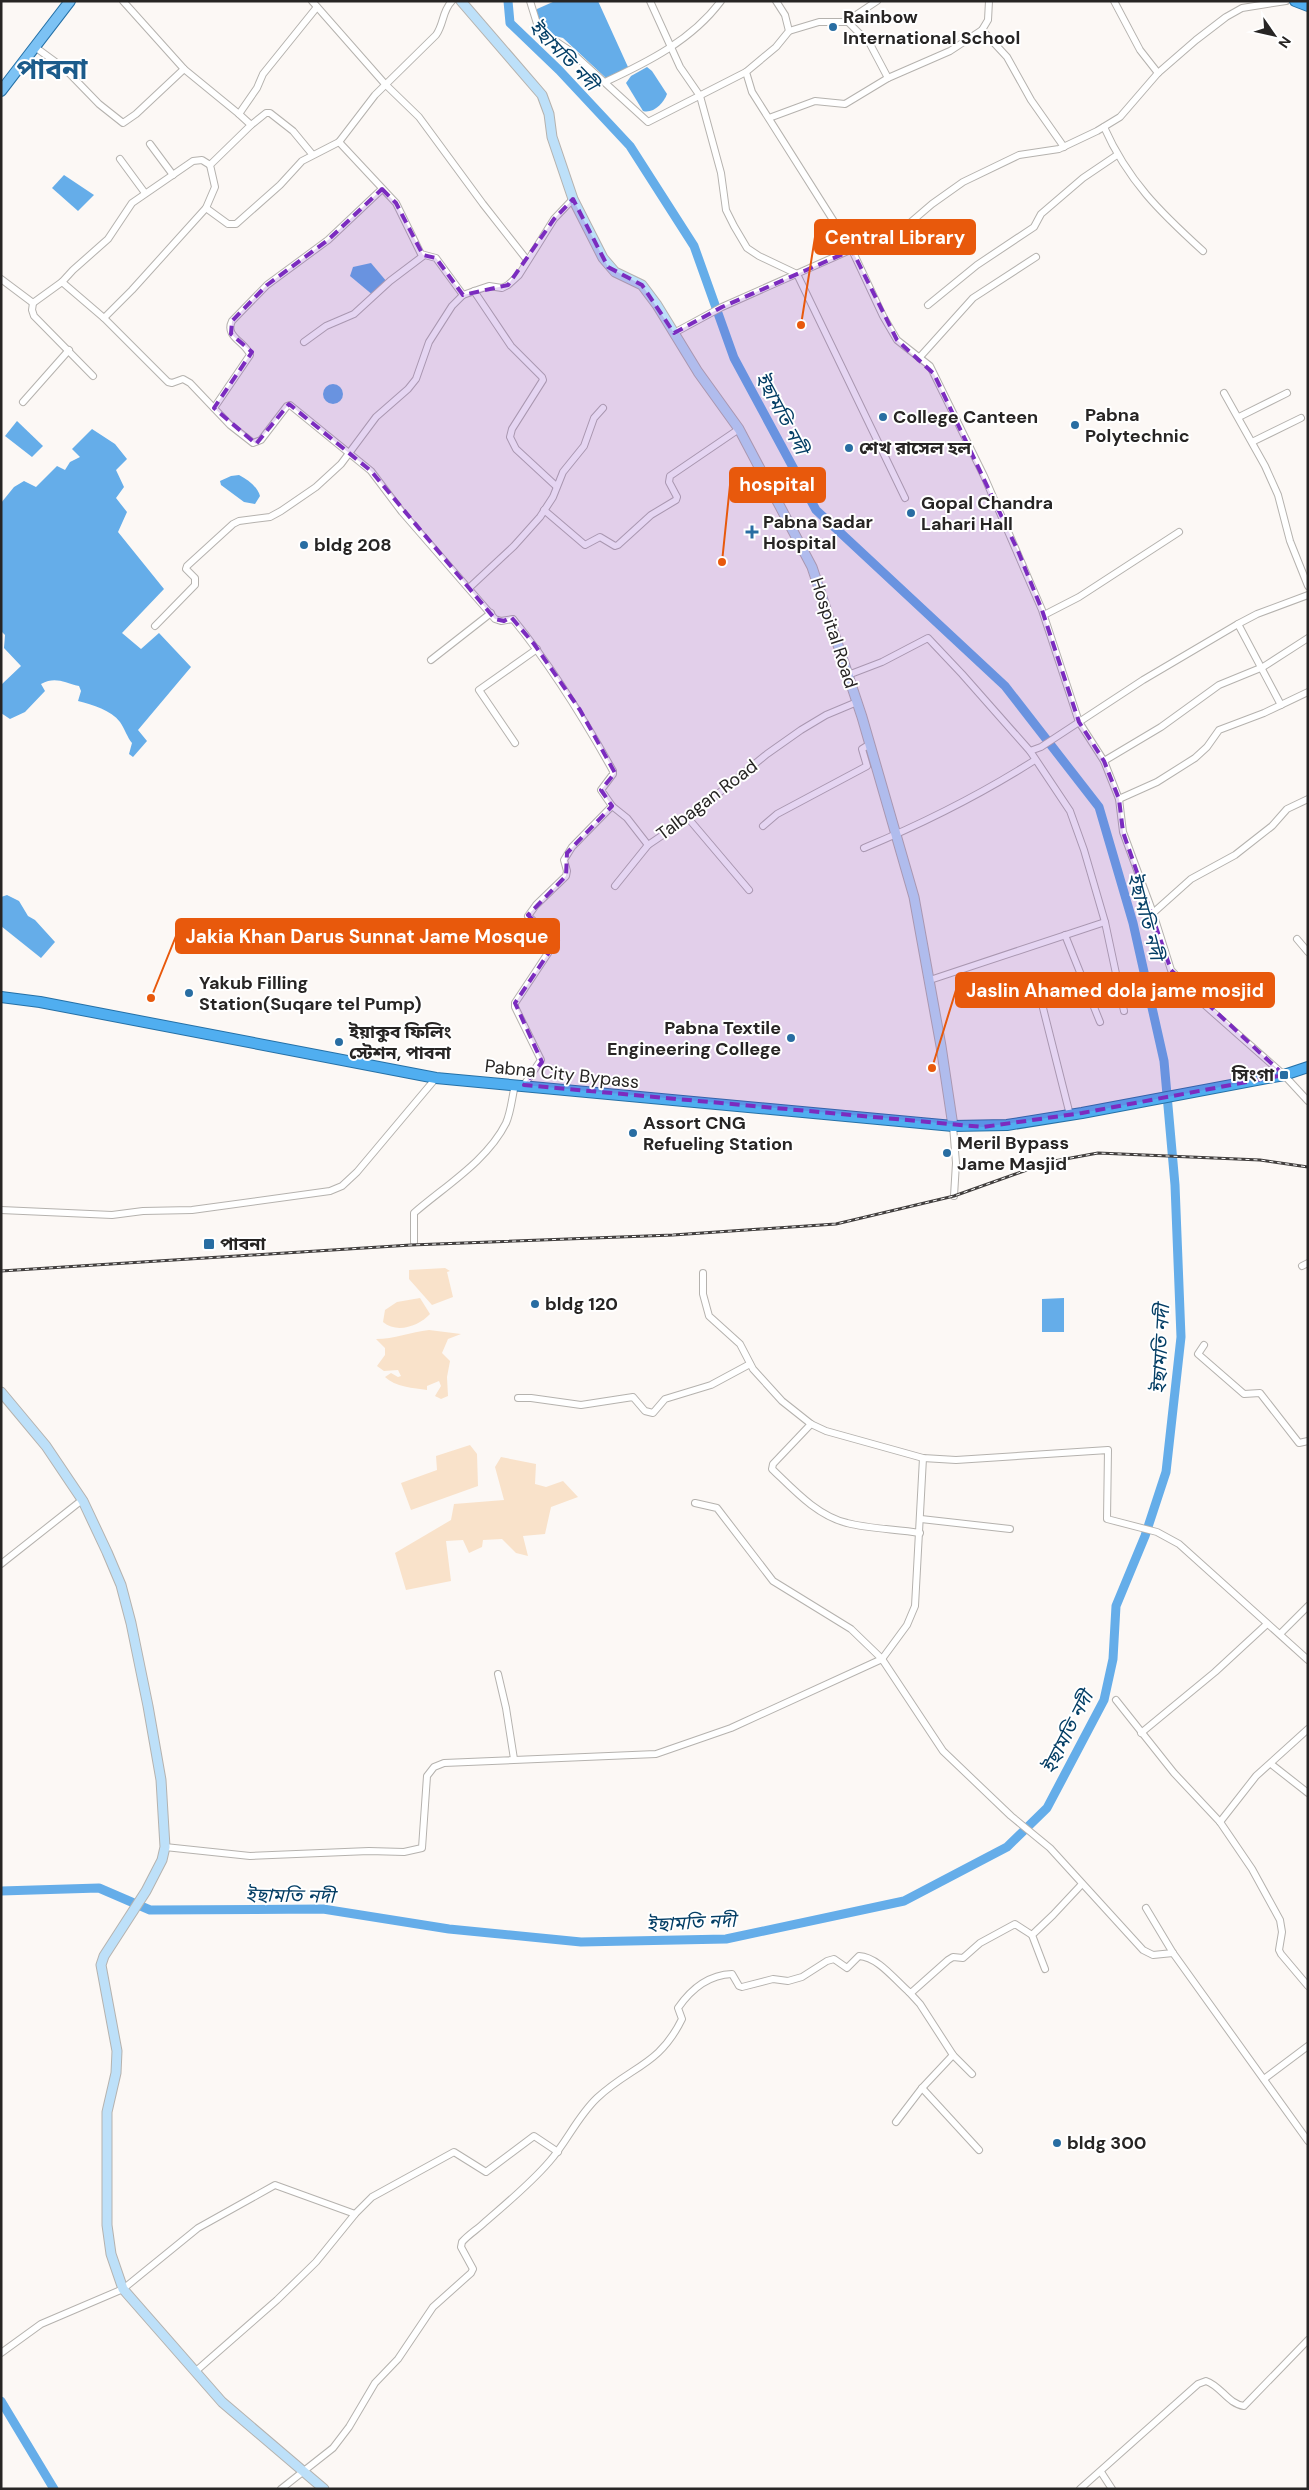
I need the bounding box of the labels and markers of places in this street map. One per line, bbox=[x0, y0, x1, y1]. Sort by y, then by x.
place label: Rainbow International School bbox=[843, 5, 1020, 50]
marker: Rainbow International School bbox=[827, 21, 839, 33]
callout: Central Library bbox=[815, 220, 975, 254]
place label: Pabna Polytechnic bbox=[1085, 403, 1190, 448]
place label: College Canteen bbox=[893, 405, 1038, 429]
marker: College Canteen bbox=[877, 411, 889, 423]
marker: Pabna Polytechnic bbox=[1069, 419, 1081, 431]
place label: শেখ রাসেল হল bbox=[859, 436, 972, 460]
marker: শেখ রাসেল হল bbox=[843, 442, 855, 454]
callout: hospital bbox=[730, 468, 825, 502]
place label: Gopal Chandra Lahari Hall bbox=[921, 491, 1053, 536]
marker: Gopal Chandra Lahari Hall bbox=[905, 507, 917, 519]
place label: Pabna Sadar Hospital bbox=[763, 510, 873, 555]
marker: Pabna Sadar Hospital bbox=[745, 525, 759, 539]
place label: bldg 208 bbox=[314, 533, 392, 557]
marker: bldg 208 bbox=[298, 539, 310, 551]
callout: Jakia Khan Darus Sunnat Jame Mosque bbox=[176, 919, 559, 953]
place label: Yakub Filling Station(Suqare tel Pump) bbox=[199, 971, 422, 1016]
callout: Jaslin Ahamed dola jame mosjid bbox=[956, 973, 1274, 1007]
marker: Yakub Filling Station(Suqare tel Pump) bbox=[183, 987, 195, 999]
place label: Pabna Textile Engineering College bbox=[607, 1016, 781, 1061]
place label: ইয়াকুব ফিলিং স্টেশন, পাবনা bbox=[348, 1020, 452, 1065]
marker: Pabna Textile Engineering College bbox=[785, 1032, 797, 1044]
marker: ইয়াকুব ফিলিং স্টেশন, পাবনা bbox=[333, 1036, 345, 1048]
place label: সিংগা bbox=[1231, 1063, 1275, 1087]
marker: সিংগা bbox=[1278, 1069, 1290, 1081]
place label: Assort CNG Refueling Station bbox=[643, 1111, 793, 1156]
marker: Assort CNG Refueling Station bbox=[627, 1127, 639, 1139]
place label: Meril Bypass Jame Masjid bbox=[957, 1131, 1069, 1176]
marker: Meril Bypass Jame Masjid bbox=[941, 1147, 953, 1159]
place label: পাবনা bbox=[220, 1232, 266, 1256]
marker: পাবনা bbox=[202, 1237, 216, 1251]
place label: bldg 120 bbox=[545, 1292, 618, 1316]
marker: bldg 120 bbox=[529, 1298, 541, 1310]
place label: bldg 300 bbox=[1067, 2131, 1147, 2155]
marker: bldg 300 bbox=[1051, 2137, 1063, 2149]

